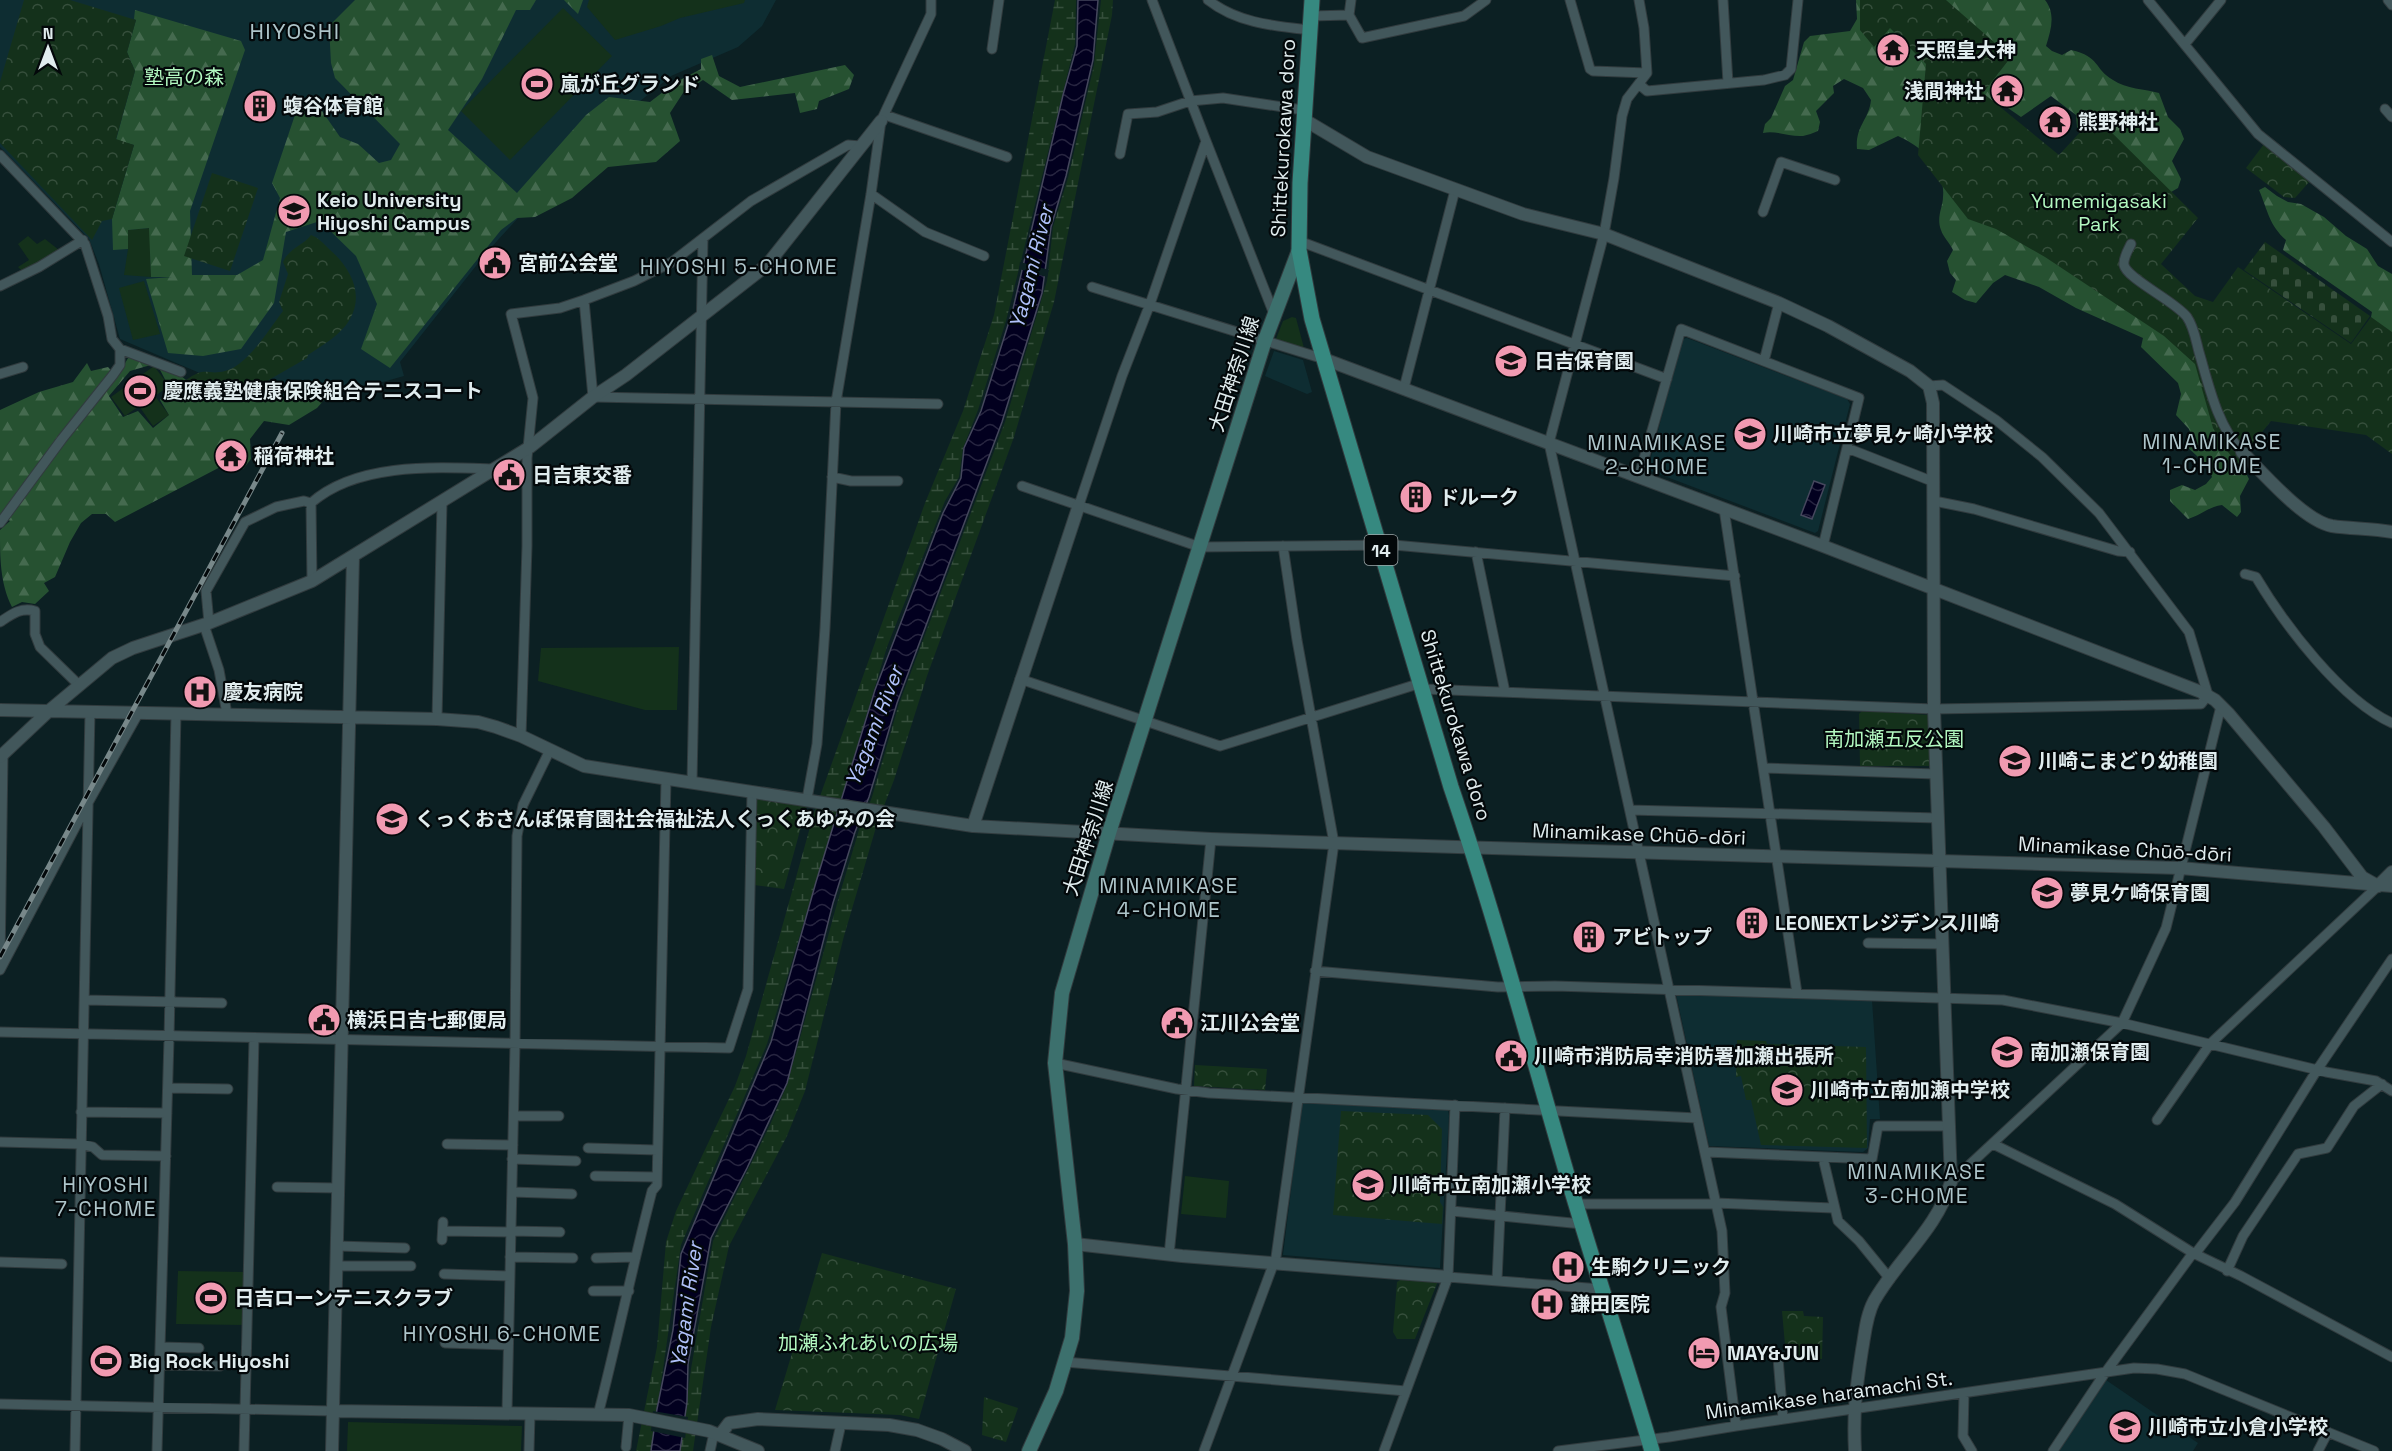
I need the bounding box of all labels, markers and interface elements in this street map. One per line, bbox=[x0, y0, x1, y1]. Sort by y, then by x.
district label: HIYOSHI bbox=[249, 17, 341, 45]
north arrow bbox=[18, 18, 78, 78]
text: N bbox=[43, 23, 53, 44]
temple icon: 天照皇大神 bbox=[1875, 32, 1911, 68]
place label: 天照皇大神 bbox=[1916, 37, 2016, 63]
street label: Shittekurokawa doro bbox=[1265, 38, 1301, 238]
park label: 塾高の森 bbox=[144, 64, 224, 90]
sports icon: 嵐が丘グランド bbox=[519, 66, 555, 102]
place label: 嵐が丘グランド bbox=[560, 71, 700, 97]
temple icon: 浅間神社 bbox=[1989, 73, 2025, 109]
place label: 浅間神社 bbox=[1904, 78, 1984, 104]
building icon: 蝮谷体育館 bbox=[242, 88, 278, 124]
place label: 蝮谷体育館 bbox=[283, 93, 383, 119]
temple icon: 熊野神社 bbox=[2037, 104, 2073, 140]
place label: 熊野神社 bbox=[2078, 109, 2158, 135]
place label: Keio University Hiyoshi Campus bbox=[317, 187, 470, 236]
park label: Yumemigasaki Park bbox=[2031, 188, 2167, 237]
school or university icon: Keio University Hiyoshi Campus bbox=[276, 193, 312, 229]
water label: Yagami River bbox=[1003, 200, 1060, 332]
public building icon: 宮前公会堂 bbox=[477, 245, 513, 281]
place label: 宮前公会堂 bbox=[518, 250, 618, 276]
district label: HIYOSHI 5-CHOME bbox=[640, 253, 838, 280]
street label: 大田神奈川線 bbox=[1203, 313, 1265, 435]
school or university icon: 日吉保育園 bbox=[1493, 343, 1529, 379]
place label: 日吉保育園 bbox=[1534, 348, 1634, 374]
sports icon: 慶應義塾健康保険組合テニスコート bbox=[122, 373, 158, 409]
place label: 慶應義塾健康保険組合テニスコート bbox=[163, 378, 483, 404]
school or university icon: 川崎市立夢見ヶ崎小学校 bbox=[1732, 416, 1768, 452]
place label: 川崎市立夢見ヶ崎小学校 bbox=[1773, 421, 1993, 447]
district label: MINAMIKASE 1-CHOME bbox=[2142, 428, 2282, 479]
district label: MINAMIKASE 2-CHOME bbox=[1587, 429, 1727, 480]
temple icon: 稲荷神社 bbox=[213, 438, 249, 474]
place label: 稲荷神社 bbox=[254, 443, 334, 469]
public building icon: 日吉東交番 bbox=[491, 457, 527, 493]
place label: 日吉東交番 bbox=[532, 462, 632, 488]
building icon: ドルーク bbox=[1398, 479, 1434, 515]
place label: ドルーク bbox=[1439, 484, 1519, 510]
road number: 14 bbox=[1364, 535, 1398, 565]
street label: Shittekurokawa doro bbox=[1415, 626, 1497, 824]
water label: Yagami River bbox=[839, 660, 910, 790]
hospital icon: 慶友病院 bbox=[182, 674, 218, 710]
place label: 慶友病院 bbox=[223, 679, 303, 705]
park label: 南加瀬五反公園 bbox=[1824, 726, 1964, 752]
school or university icon: 川崎こまどり幼稚園 bbox=[1997, 743, 2033, 779]
place label: 川崎こまどり幼稚園 bbox=[2038, 748, 2218, 774]
street label: 大田神奈川線 bbox=[1057, 777, 1119, 899]
school or university icon: くっくおさんぽ保育園社会福祉法人くっくあゆみの会 bbox=[374, 801, 410, 837]
place label: くっくおさんぽ保育園社会福祉法人くっくあゆみの会 bbox=[415, 806, 895, 832]
street label: Minamikase Chūō-dōri bbox=[1532, 817, 1746, 851]
street label: Minamikase Chūō-dōri bbox=[2018, 830, 2232, 868]
district label: MINAMIKASE 4-CHOME bbox=[1099, 872, 1239, 923]
school or university icon: 夢見ケ崎保育園 bbox=[2029, 875, 2065, 911]
place label: 夢見ケ崎保育園 bbox=[2070, 880, 2210, 906]
building icon: LEONEXTレジデンス川崎 bbox=[1734, 905, 1770, 941]
place label: LEONEXTレジデンス川崎 bbox=[1775, 910, 1999, 936]
building icon: アビトップ bbox=[1571, 919, 1607, 955]
place label: アビトップ bbox=[1612, 924, 1712, 950]
public building icon: 横浜日吉七郵便局 bbox=[306, 1002, 342, 1038]
public building icon: 江川公会堂 bbox=[1159, 1005, 1195, 1041]
place label: 横浜日吉七郵便局 bbox=[347, 1007, 507, 1033]
place label: 江川公会堂 bbox=[1200, 1010, 1300, 1036]
school or university icon: 南加瀬保育園 bbox=[1989, 1034, 2025, 1070]
public building icon: 川崎市消防局幸消防署加瀬出張所 bbox=[1493, 1038, 1529, 1074]
place label: 南加瀬保育園 bbox=[2030, 1039, 2150, 1065]
place label: 川崎市消防局幸消防署加瀬出張所 bbox=[1534, 1043, 1834, 1069]
school or university icon: 川崎市立南加瀬中学校 bbox=[1769, 1072, 1805, 1108]
place label: 川崎市立南加瀬中学校 bbox=[1810, 1077, 2010, 1103]
district label: MINAMIKASE 3-CHOME bbox=[1847, 1158, 1987, 1209]
school or university icon: 川崎市立南加瀬小学校 bbox=[1350, 1167, 1386, 1203]
district label: HIYOSHI 7-CHOME bbox=[55, 1171, 157, 1222]
place label: 川崎市立南加瀬小学校 bbox=[1391, 1172, 1591, 1198]
water label: Yagami River bbox=[664, 1238, 708, 1370]
hospital icon: 生駒クリニック bbox=[1550, 1249, 1586, 1285]
place label: 生駒クリニック bbox=[1591, 1254, 1731, 1280]
sports icon: 日吉ローンテニスクラブ bbox=[193, 1280, 229, 1316]
place label: 日吉ローンテニスクラブ bbox=[234, 1285, 453, 1311]
hospital icon: 鎌田医院 bbox=[1529, 1286, 1565, 1322]
place label: 鎌田医院 bbox=[1570, 1291, 1650, 1317]
district label: HIYOSHI 6-CHOME bbox=[403, 1320, 601, 1347]
park label: 加瀬ふれあいの広場 bbox=[778, 1330, 958, 1356]
hotel icon: MAY&JUN bbox=[1686, 1335, 1722, 1371]
place label: MAY&JUN bbox=[1727, 1340, 1819, 1366]
sports icon: Big Rock Hiyoshi bbox=[88, 1343, 124, 1379]
place label: Big Rock Hiyoshi bbox=[129, 1348, 290, 1374]
street label: Minamikase haramachi St. bbox=[1704, 1365, 1954, 1425]
school or university icon: 川崎市立小倉小学校 bbox=[2107, 1409, 2143, 1445]
place label: 川崎市立小倉小学校 bbox=[2148, 1414, 2328, 1440]

